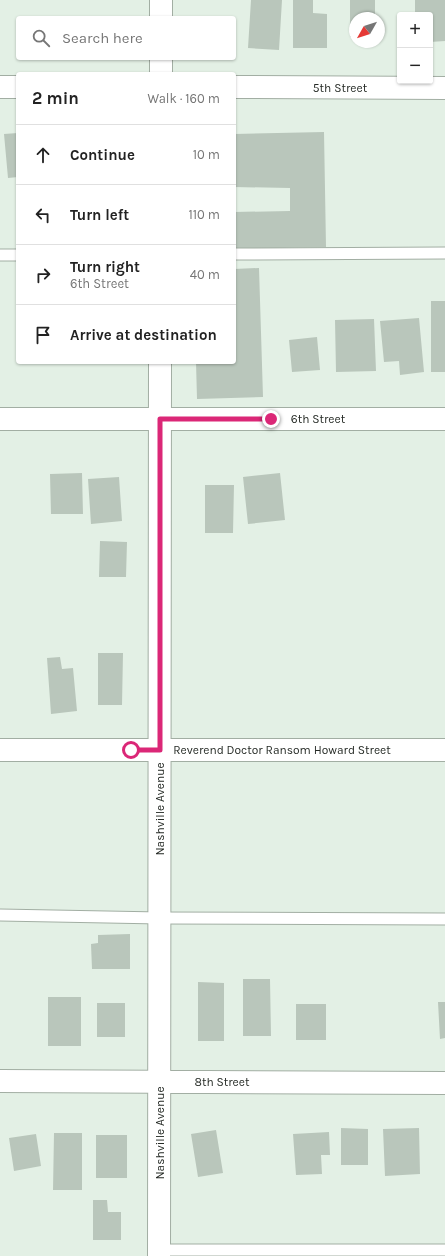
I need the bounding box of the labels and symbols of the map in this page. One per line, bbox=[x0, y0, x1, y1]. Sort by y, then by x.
north arrow bbox=[349, 12, 385, 48]
street label: 5th Street bbox=[313, 81, 368, 95]
route end bbox=[262, 410, 280, 428]
street label: 6th Street bbox=[291, 412, 346, 426]
route start bbox=[122, 741, 140, 759]
street label: Reverend Doctor Ransom Howard Street bbox=[173, 743, 391, 757]
street label: Nashville Avenue bbox=[153, 762, 167, 856]
street label: 8th Street bbox=[195, 1075, 250, 1089]
street label: Nashville Avenue bbox=[153, 1086, 167, 1180]

